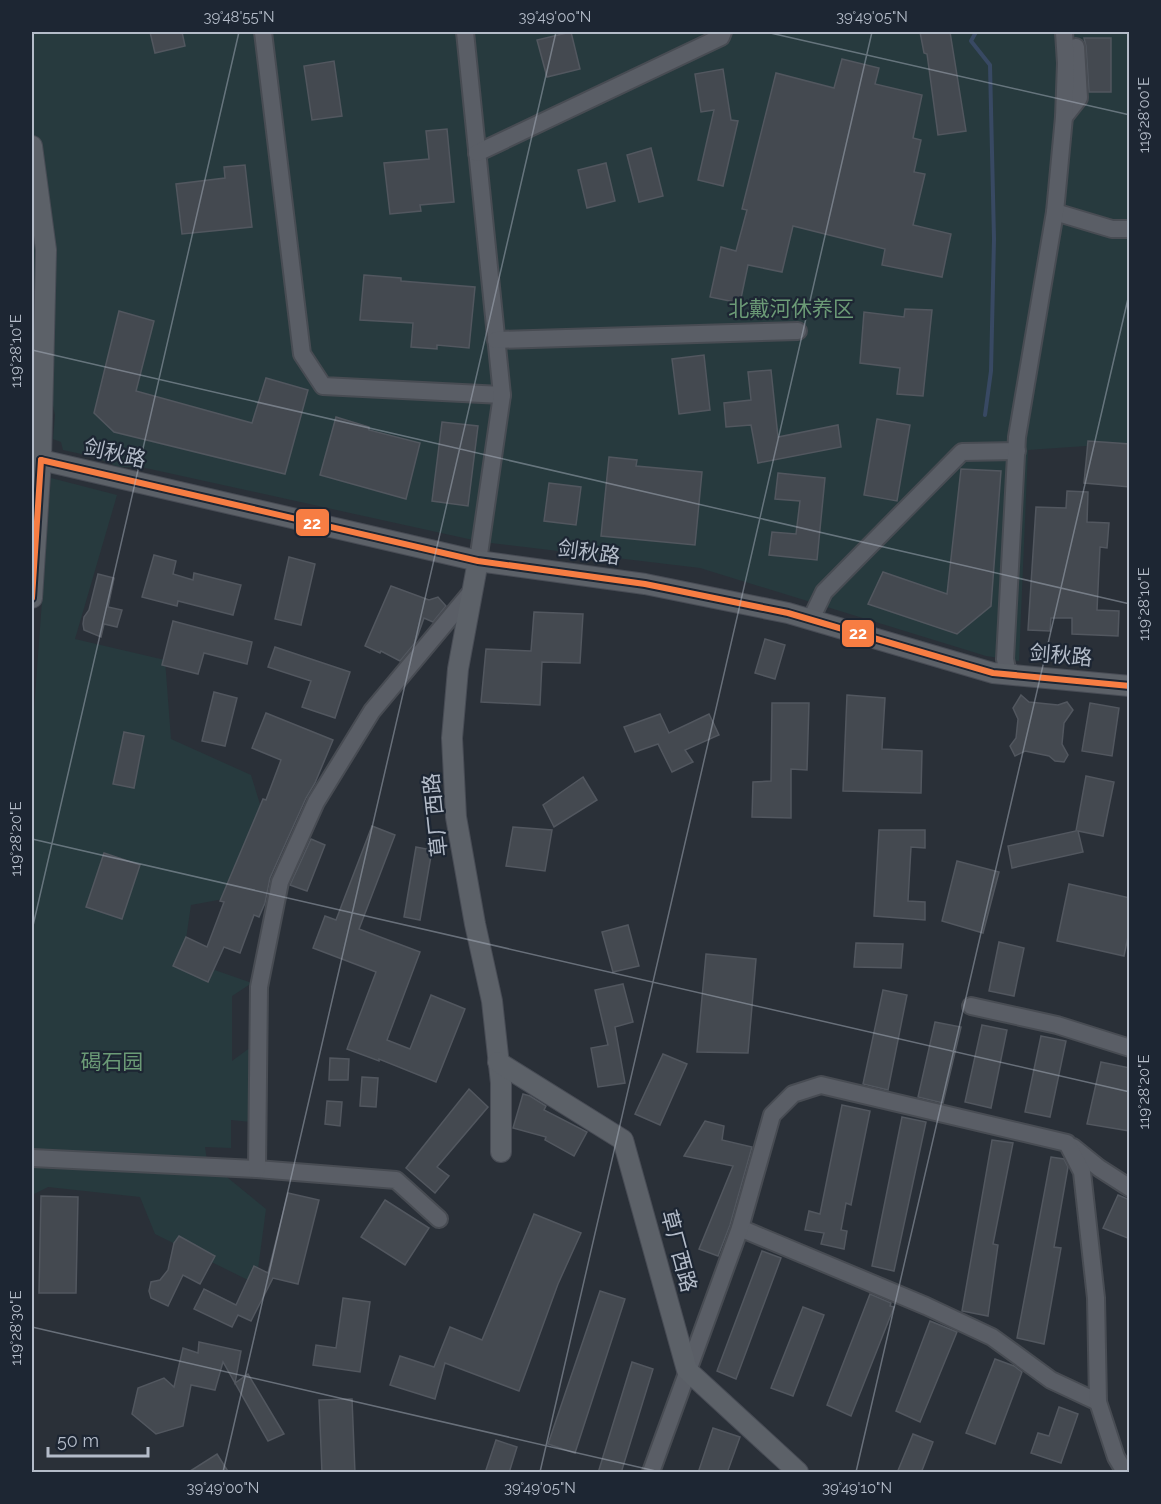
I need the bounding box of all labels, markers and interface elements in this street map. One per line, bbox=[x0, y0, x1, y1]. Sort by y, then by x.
text: 39°48'55"N bbox=[203, 8, 275, 26]
text: 39°49'00"N bbox=[519, 8, 591, 26]
text: 39°49'05"N bbox=[836, 8, 908, 26]
text: 119°28'00"E bbox=[1135, 77, 1153, 153]
park label: 北戴河休养区 bbox=[728, 296, 854, 321]
text: 119°28'10"E bbox=[7, 314, 25, 388]
street label: 剑秋路 bbox=[81, 434, 149, 472]
line badge: 22 bbox=[295, 508, 330, 537]
text: 22 bbox=[303, 514, 321, 533]
street label: 剑秋路 bbox=[556, 535, 622, 569]
text: 119°28'10"E bbox=[1135, 567, 1153, 641]
line badge: 22 bbox=[841, 619, 875, 648]
text: 22 bbox=[849, 624, 867, 643]
street label: 剑秋路 bbox=[1029, 640, 1093, 670]
street label: 草厂西路 bbox=[418, 772, 452, 858]
text: 119°28'20"E bbox=[7, 801, 25, 877]
park label: 碣石园 bbox=[81, 1049, 144, 1074]
text: 119°28'20"E bbox=[1135, 1054, 1153, 1130]
street label: 草厂西路 bbox=[656, 1207, 702, 1295]
text: 119°28'30"E bbox=[7, 1290, 25, 1366]
scale bar bbox=[48, 1420, 148, 1458]
text: 50 m bbox=[57, 1430, 99, 1451]
text: 39°49'00"N bbox=[187, 1479, 259, 1497]
text: 39°49'05"N bbox=[504, 1479, 576, 1497]
text: 39°49'10"N bbox=[822, 1479, 892, 1497]

